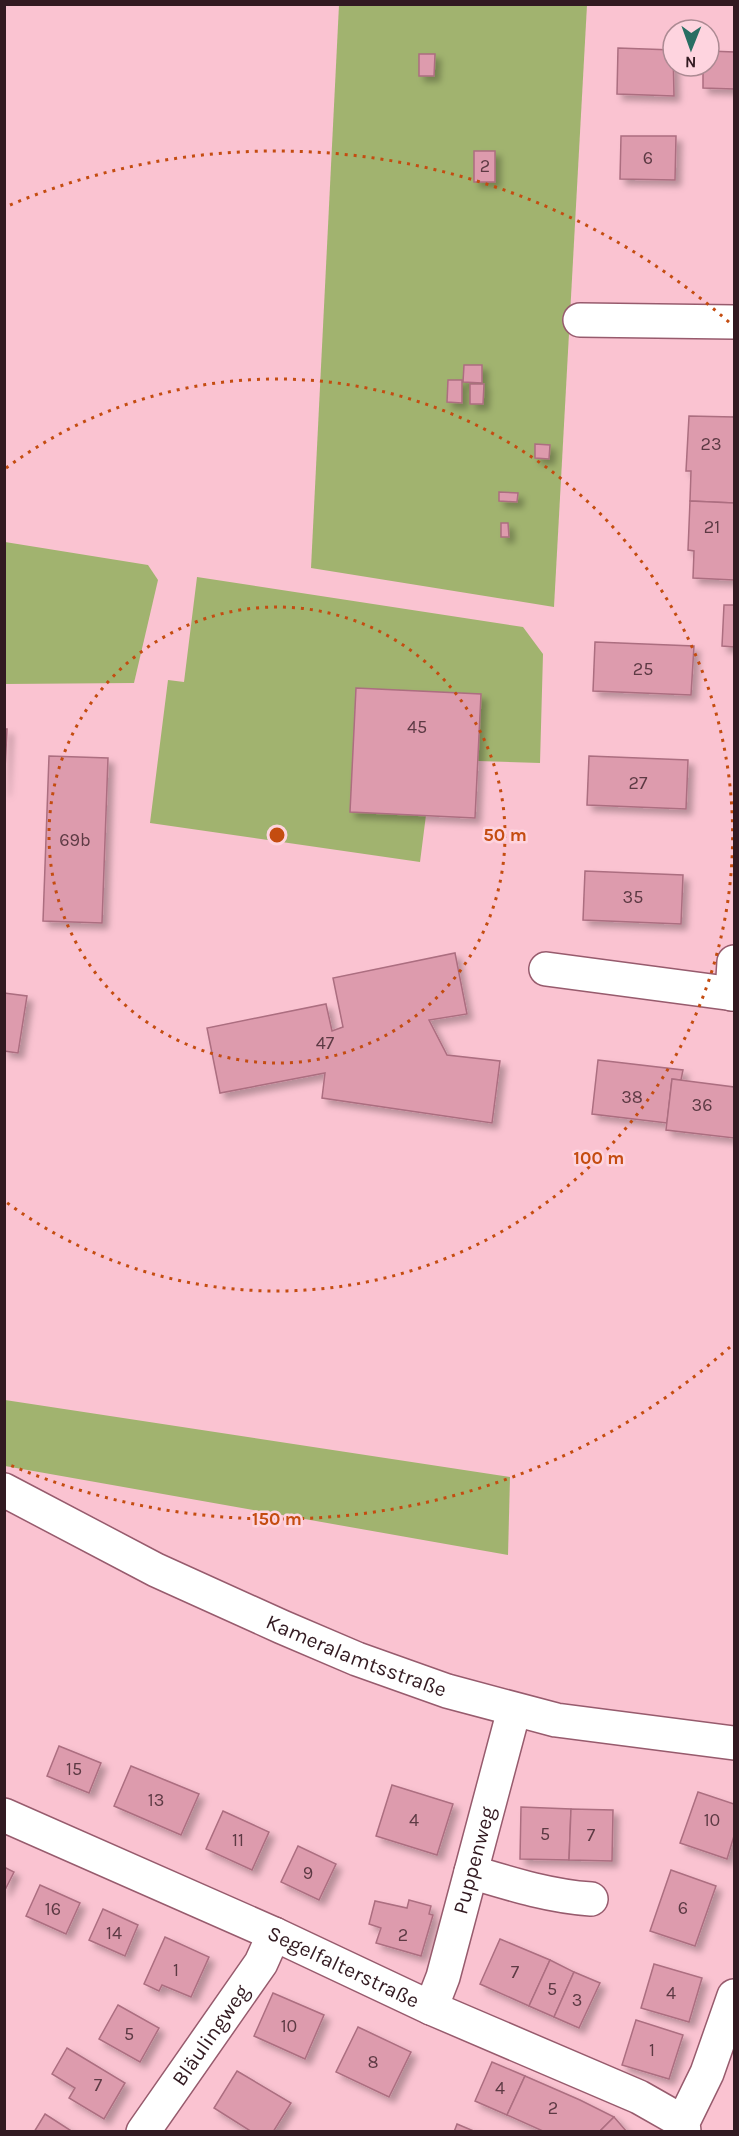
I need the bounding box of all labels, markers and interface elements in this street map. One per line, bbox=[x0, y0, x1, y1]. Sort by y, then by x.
north arrow bbox=[661, 18, 721, 78]
text: N bbox=[685, 53, 697, 72]
house number: 6 bbox=[643, 147, 653, 169]
house number: 2 bbox=[480, 155, 490, 177]
house number: 23 bbox=[700, 433, 722, 455]
house number: 21 bbox=[704, 516, 720, 538]
house number: 25 bbox=[633, 658, 653, 680]
house number: 45 bbox=[407, 716, 427, 738]
house number: 27 bbox=[629, 772, 648, 794]
text: 50 m bbox=[483, 824, 527, 846]
centre of rings bbox=[267, 825, 287, 845]
house number: 69b bbox=[59, 829, 91, 851]
house number: 35 bbox=[623, 886, 643, 908]
house number: 47 bbox=[316, 1032, 335, 1054]
house number: 38 bbox=[621, 1086, 643, 1108]
house number: 36 bbox=[692, 1094, 712, 1116]
text: 100 m bbox=[574, 1147, 624, 1169]
text: 150 m bbox=[252, 1508, 302, 1530]
street label: Kameralamtsstraße bbox=[263, 1609, 450, 1702]
house number: 15 bbox=[66, 1758, 82, 1780]
house number: 13 bbox=[148, 1789, 164, 1811]
street label: Puppenweg bbox=[448, 1804, 500, 1917]
house number: 4 bbox=[409, 1809, 419, 1831]
house number: 10 bbox=[704, 1809, 720, 1831]
house number: 5 bbox=[540, 1823, 550, 1845]
house number: 7 bbox=[587, 1824, 596, 1846]
house number: 11 bbox=[232, 1829, 244, 1851]
house number: 9 bbox=[303, 1862, 313, 1884]
house number: 6 bbox=[678, 1897, 688, 1919]
house number: 16 bbox=[45, 1898, 61, 1920]
street label: Segelfalterstraße bbox=[264, 1921, 423, 2013]
house number: 14 bbox=[106, 1922, 122, 1944]
house number: 2 bbox=[398, 1924, 408, 1946]
house number: 1 bbox=[173, 1959, 179, 1981]
house number: 7 bbox=[511, 1961, 520, 1983]
house number: 5 bbox=[547, 1978, 557, 2000]
street label: Bläulingweg bbox=[167, 1980, 254, 2090]
house number: 4 bbox=[666, 1982, 676, 2004]
house number: 3 bbox=[572, 1989, 582, 2011]
house number: 10 bbox=[281, 2015, 297, 2037]
house number: 5 bbox=[124, 2023, 134, 2045]
house number: 1 bbox=[649, 2039, 655, 2061]
house number: 8 bbox=[367, 2051, 379, 2073]
house number: 7 bbox=[94, 2074, 103, 2096]
house number: 4 bbox=[495, 2077, 505, 2099]
house number: 2 bbox=[548, 2097, 558, 2119]

